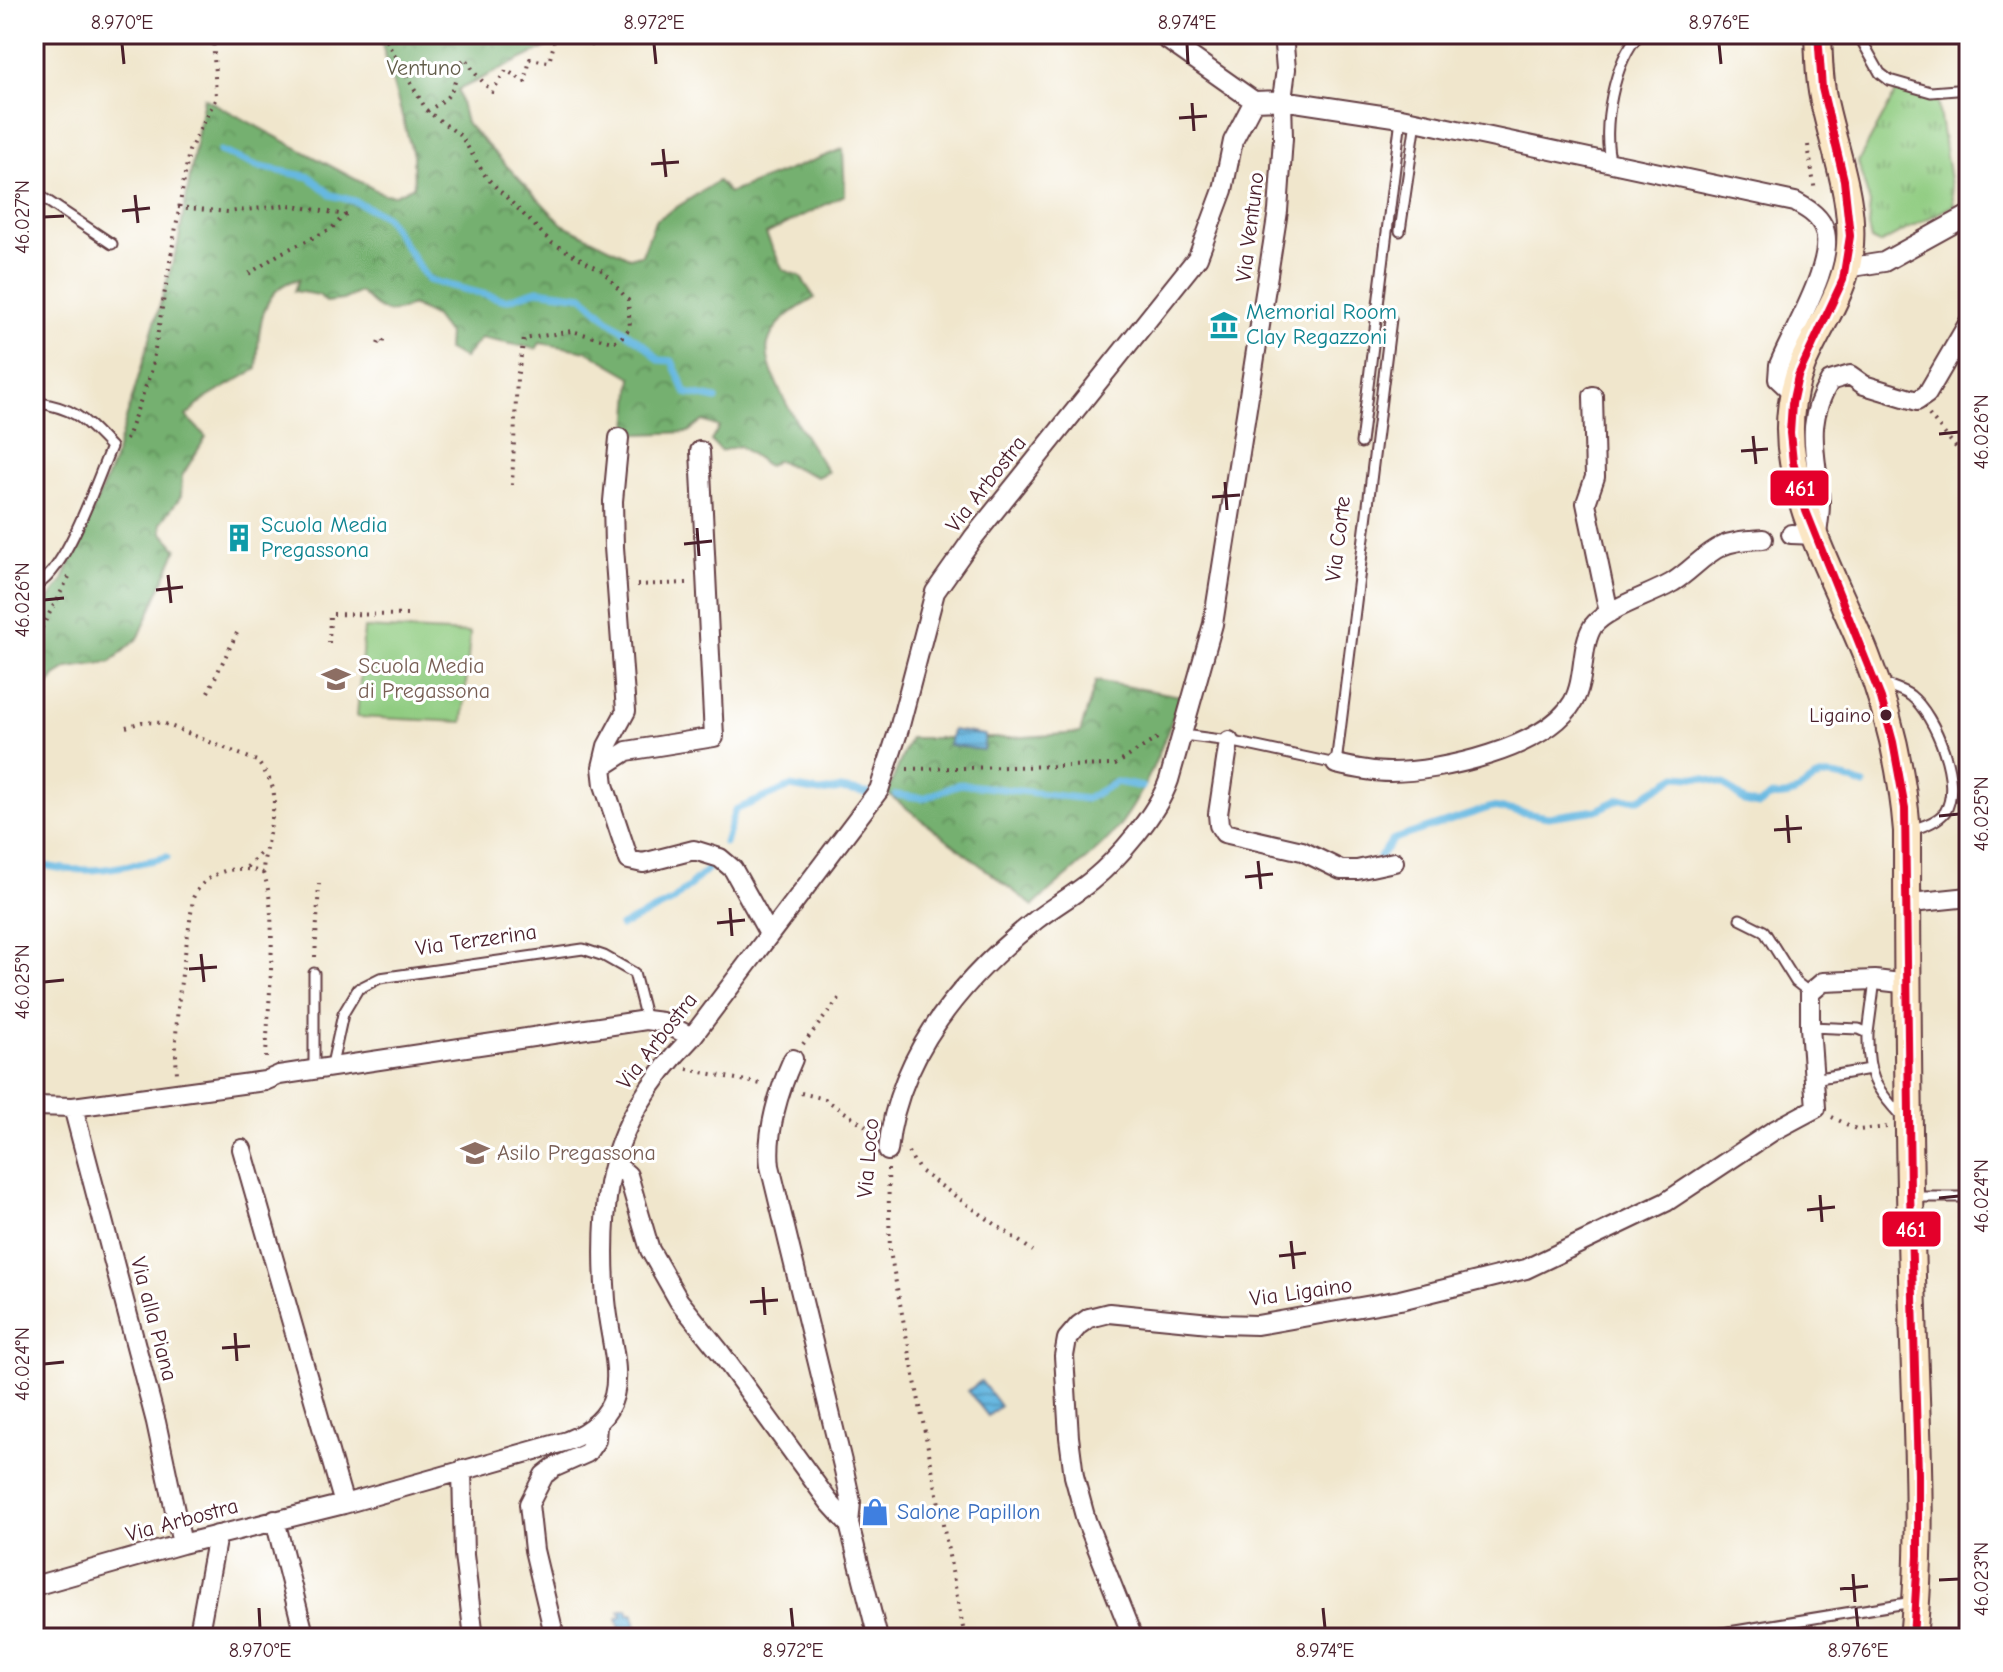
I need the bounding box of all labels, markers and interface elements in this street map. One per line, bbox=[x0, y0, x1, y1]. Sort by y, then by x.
text: 8.970°E bbox=[91, 11, 153, 34]
text: 8.972°E bbox=[624, 11, 684, 34]
text: 8.974°E bbox=[1158, 11, 1216, 34]
text: 8.976°E bbox=[1688, 11, 1750, 34]
park label: Ventuno bbox=[387, 55, 462, 81]
street label: Via Ventuno bbox=[1230, 171, 1270, 283]
text: 46.027°N bbox=[11, 180, 34, 254]
place label: Memorial Room Clay Regazzoni bbox=[1246, 299, 1397, 350]
museum icon: Memorial Room Clay Regazzoni bbox=[1209, 310, 1239, 340]
text: 46.026°N bbox=[1970, 394, 1993, 470]
street label: Via Arbostra bbox=[940, 431, 1032, 537]
line badge: 461 bbox=[1769, 469, 1830, 507]
text: 461 bbox=[1785, 476, 1815, 502]
street label: Via Corte bbox=[1320, 495, 1356, 583]
place label: Scuola Media Pregassona bbox=[261, 512, 388, 563]
building icon: Scuola Media Pregassona bbox=[224, 523, 254, 553]
text: 46.026°N bbox=[11, 562, 34, 638]
place label: Scuola Media di Pregassona bbox=[358, 653, 490, 704]
school or university icon: Scuola Media di Pregassona bbox=[321, 664, 351, 694]
place label: Ligaino bbox=[1809, 704, 1871, 727]
marker: Ligaino bbox=[1878, 707, 1894, 723]
text: 46.025°N bbox=[1970, 776, 1993, 852]
street label: Via Terzerina bbox=[414, 919, 538, 961]
text: 46.025°N bbox=[11, 944, 34, 1020]
street label: Via Arbostra bbox=[611, 988, 703, 1094]
street label: Via Loco bbox=[852, 1117, 884, 1199]
school or university icon: Asilo Pregassona bbox=[460, 1138, 490, 1168]
place label: Asilo Pregassona bbox=[497, 1140, 656, 1166]
text: 46.024°N bbox=[1970, 1159, 1993, 1233]
line badge: 461 bbox=[1881, 1210, 1942, 1248]
text: 461 bbox=[1896, 1217, 1926, 1243]
street label: Via alla Piana bbox=[125, 1254, 183, 1384]
street label: Via Ligaino bbox=[1248, 1272, 1354, 1312]
text: 46.024°N bbox=[11, 1327, 34, 1401]
street label: Via Arbostra bbox=[123, 1493, 241, 1547]
shop icon: Salone Papillon bbox=[860, 1497, 890, 1527]
place label: Salone Papillon bbox=[897, 1499, 1040, 1525]
text: 46.023°N bbox=[1970, 1542, 1993, 1616]
text: 8.970°E bbox=[229, 1639, 291, 1662]
text: 8.972°E bbox=[763, 1639, 823, 1662]
text: 8.974°E bbox=[1296, 1639, 1354, 1662]
text: 8.976°E bbox=[1827, 1639, 1889, 1662]

